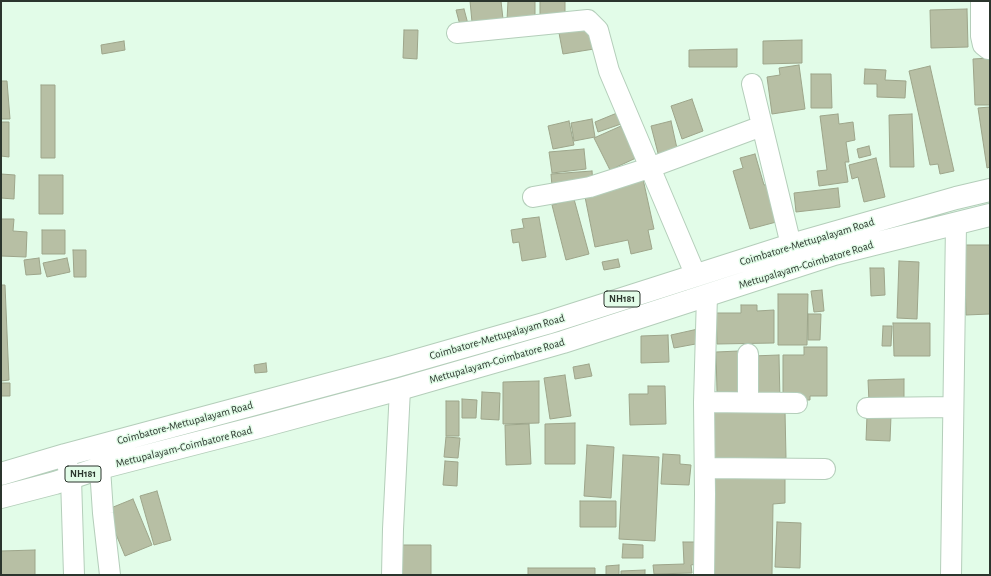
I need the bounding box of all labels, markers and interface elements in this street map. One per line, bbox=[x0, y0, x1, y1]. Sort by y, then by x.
street label: Coimbatore-Mettupalayam Road bbox=[738, 215, 876, 269]
street label: Mettupalayam-Coimbatore Road bbox=[737, 238, 875, 292]
road number: NH181 bbox=[604, 291, 640, 307]
street label: Coimbatore-Mettupalayam Road bbox=[428, 311, 566, 363]
street label: Mettupalayam-Coimbatore Road bbox=[428, 335, 566, 387]
street label: Coimbatore-Mettupalayam Road bbox=[116, 399, 254, 447]
street label: Mettupalayam-Coimbatore Road bbox=[114, 424, 254, 470]
road number: NH181 bbox=[65, 466, 101, 482]

